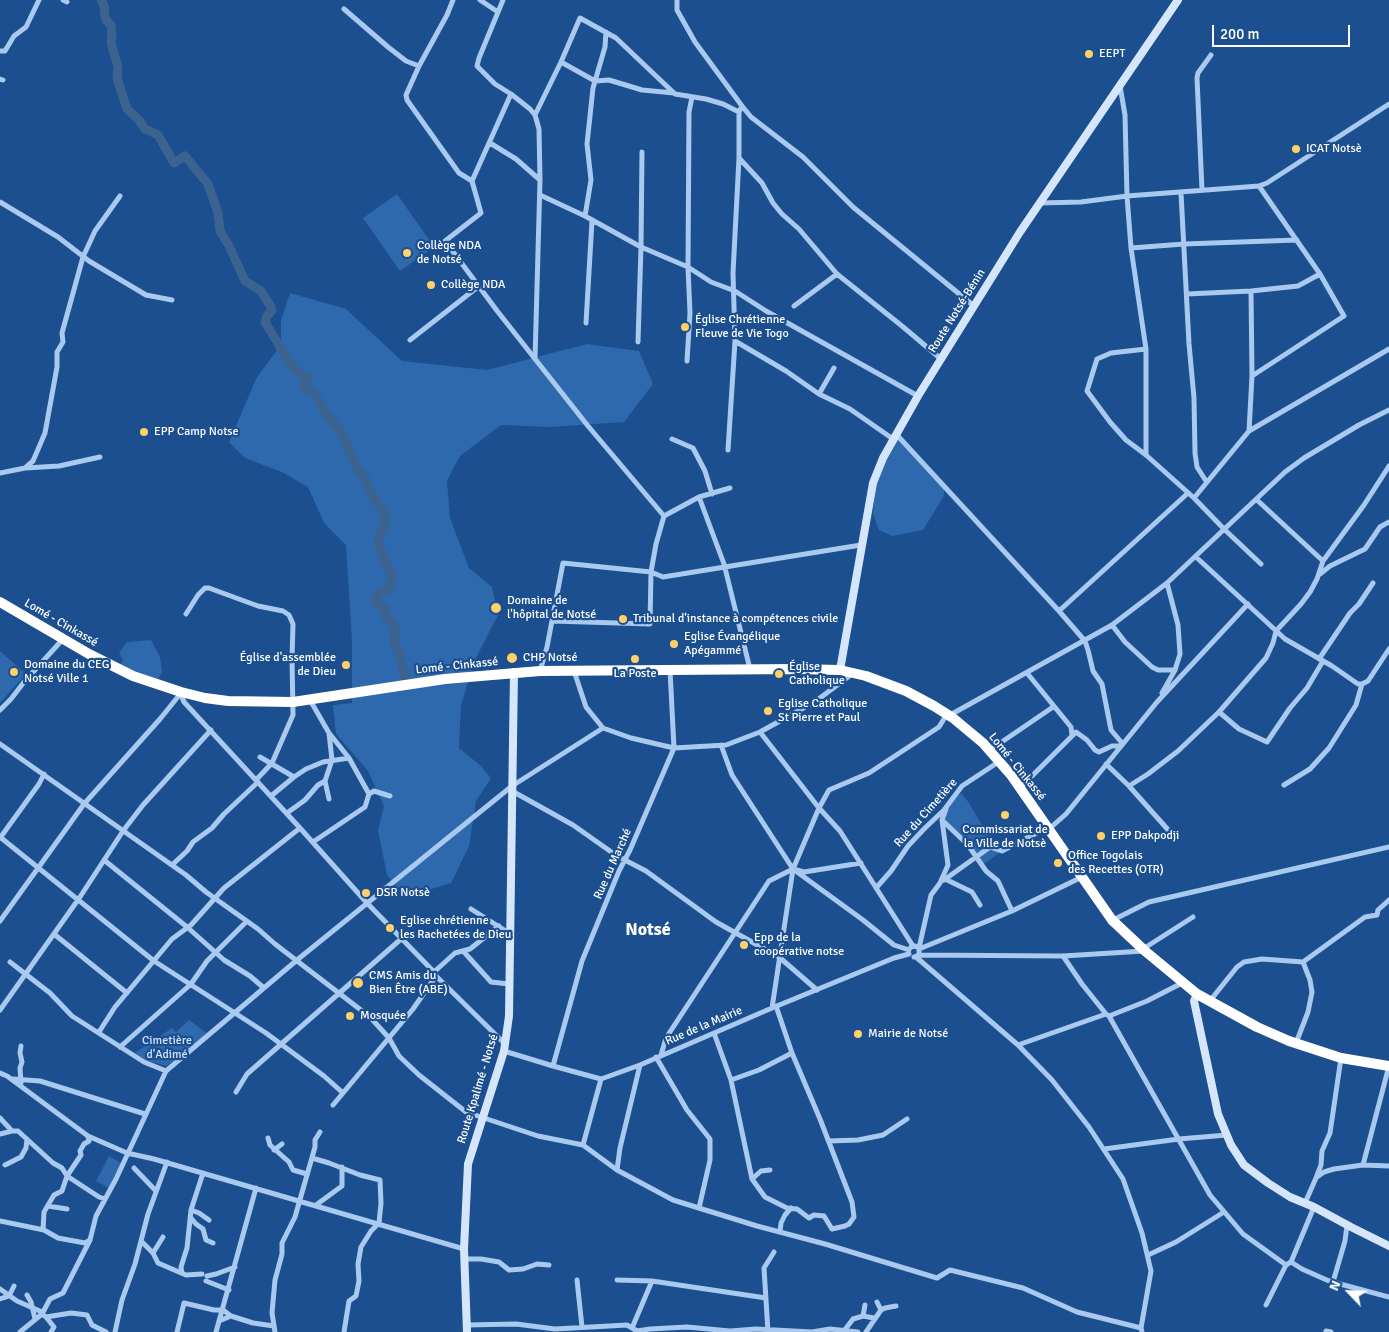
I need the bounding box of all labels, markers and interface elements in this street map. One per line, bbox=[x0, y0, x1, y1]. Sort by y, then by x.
scale bar bbox=[1214, 15, 1352, 47]
text: 200 m bbox=[1220, 25, 1260, 43]
place label: EEPT bbox=[1099, 47, 1125, 61]
marker: EEPT bbox=[1083, 48, 1095, 60]
place label: ICAT Notsè bbox=[1306, 142, 1362, 156]
marker: ICAT Notsè bbox=[1290, 143, 1302, 155]
place label: Collège NDA de Notsé bbox=[417, 239, 481, 267]
marker: Collège NDA de Notsé bbox=[401, 247, 413, 259]
street label: Route Notsé-Bénin bbox=[925, 266, 989, 356]
place label: Collège NDA bbox=[441, 278, 505, 292]
marker: Collège NDA bbox=[425, 279, 437, 291]
place label: Église Chrétienne Fleuve de Vie Togo bbox=[695, 313, 789, 341]
marker: Église Chrétienne Fleuve de Vie Togo bbox=[679, 321, 691, 333]
place label: EPP Camp Notse bbox=[154, 425, 239, 439]
marker: EPP Camp Notse bbox=[138, 426, 150, 438]
place label: Domaine de l'hôpital de Notsé bbox=[507, 594, 596, 622]
street label: Lomé - Cinkassé bbox=[22, 596, 100, 650]
marker: Domaine de l'hôpital de Notsé bbox=[489, 601, 503, 615]
place label: Tribunal d'instance à compétences civile bbox=[633, 612, 838, 626]
marker: Tribunal d'instance à compétences civile bbox=[617, 613, 629, 625]
place label: Eglise Évangélique Apégammé bbox=[684, 630, 780, 658]
marker: Eglise Évangélique Apégammé bbox=[668, 638, 680, 650]
place label: Église d'assemblée de Dieu bbox=[240, 651, 336, 679]
marker: CHP Notsé bbox=[505, 651, 519, 665]
place label: CHP Notsé bbox=[523, 651, 578, 665]
marker: La Poste bbox=[629, 653, 641, 665]
street label: Lomé - Cinkassé bbox=[415, 655, 499, 677]
place label: Domaine du CEG Notsé Ville 1 bbox=[24, 658, 109, 686]
marker: Église d'assemblée de Dieu bbox=[340, 659, 352, 671]
place label: Église Catholique bbox=[789, 660, 845, 688]
marker: Domaine du CEG Notsé Ville 1 bbox=[8, 666, 20, 678]
place label: La Poste bbox=[614, 667, 656, 681]
marker: Église Catholique bbox=[773, 668, 785, 680]
place label: Eglise Catholique St Pierre et Paul bbox=[778, 697, 867, 725]
marker: Eglise Catholique St Pierre et Paul bbox=[762, 705, 774, 717]
street label: Lomé - Cinkassé bbox=[985, 730, 1049, 804]
street label: Rue du Cimetière bbox=[891, 776, 961, 850]
marker: Commissariat de la Ville de Notsè bbox=[999, 809, 1011, 821]
place label: Commissariat de la Ville de Notsè bbox=[962, 823, 1048, 851]
street label: Rue du Marché bbox=[591, 826, 635, 902]
place label: EPP Dakpodji bbox=[1111, 829, 1179, 843]
marker: EPP Dakpodji bbox=[1095, 830, 1107, 842]
place label: Office Togolais des Recettes (OTR) bbox=[1068, 849, 1164, 877]
marker: Office Togolais des Recettes (OTR) bbox=[1052, 857, 1064, 869]
place label: DSR Notsè bbox=[376, 886, 430, 900]
marker: DSR Notsè bbox=[360, 887, 372, 899]
place label: Eglise chrétienne les Rachetées de Dieu bbox=[400, 914, 511, 942]
district label: Notsé bbox=[625, 919, 671, 941]
marker: Eglise chrétienne les Rachetées de Dieu bbox=[384, 922, 396, 934]
place label: Epp de la coopérative notse bbox=[754, 931, 844, 959]
marker: Epp de la coopérative notse bbox=[738, 939, 750, 951]
place label: CMS Amis du Bien Être (ABE) bbox=[369, 969, 448, 997]
marker: CMS Amis du Bien Être (ABE) bbox=[351, 976, 365, 990]
street label: Rue de la Mairie bbox=[663, 1003, 745, 1049]
place label: Mosquée bbox=[360, 1009, 406, 1023]
marker: Mosquée bbox=[344, 1010, 356, 1022]
place label: Mairie de Notsé bbox=[868, 1027, 948, 1041]
marker: Mairie de Notsé bbox=[852, 1028, 864, 1040]
street label: Route Kpalimé - Notsé bbox=[454, 1033, 502, 1145]
park label: Cimetière d'Adimé bbox=[142, 1034, 192, 1062]
north arrow bbox=[1324, 1267, 1374, 1317]
text: N bbox=[1325, 1278, 1345, 1294]

